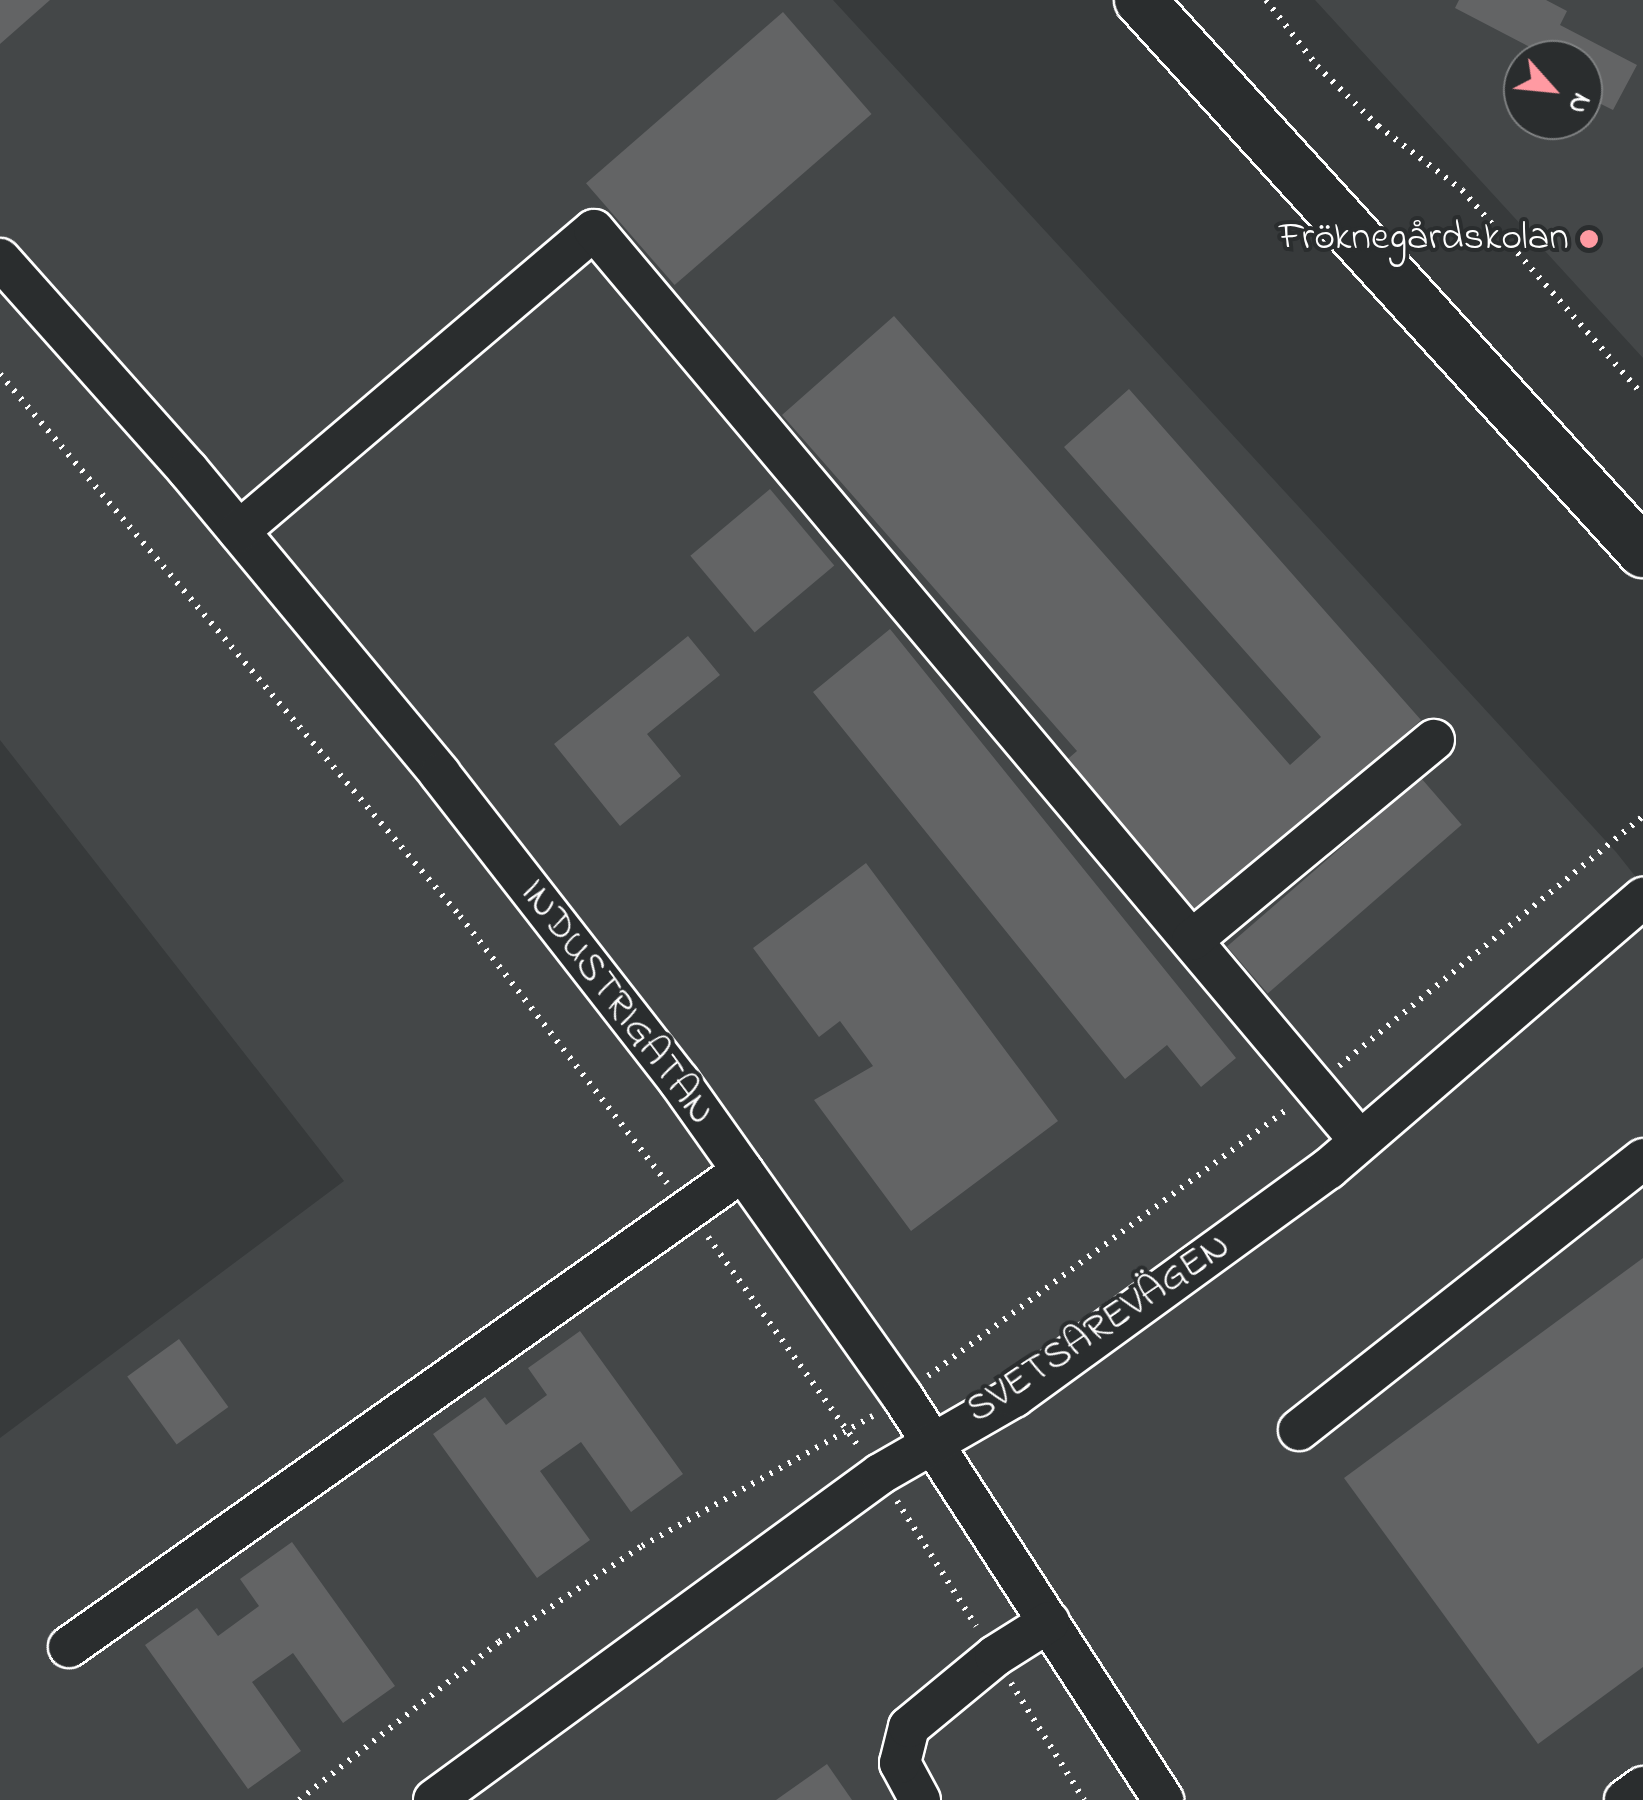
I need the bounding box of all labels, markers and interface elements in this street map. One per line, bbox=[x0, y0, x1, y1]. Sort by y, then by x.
north arrow bbox=[1503, 40, 1603, 140]
text: N bbox=[1556, 85, 1601, 121]
place label: Fröknegårdskolan bbox=[1279, 215, 1569, 263]
marker: Fröknegårdskolan bbox=[1578, 228, 1600, 250]
street label: INDUSTRIGATAN bbox=[508, 871, 724, 1135]
street label: SVETSAREVÄGEN bbox=[958, 1223, 1240, 1435]

